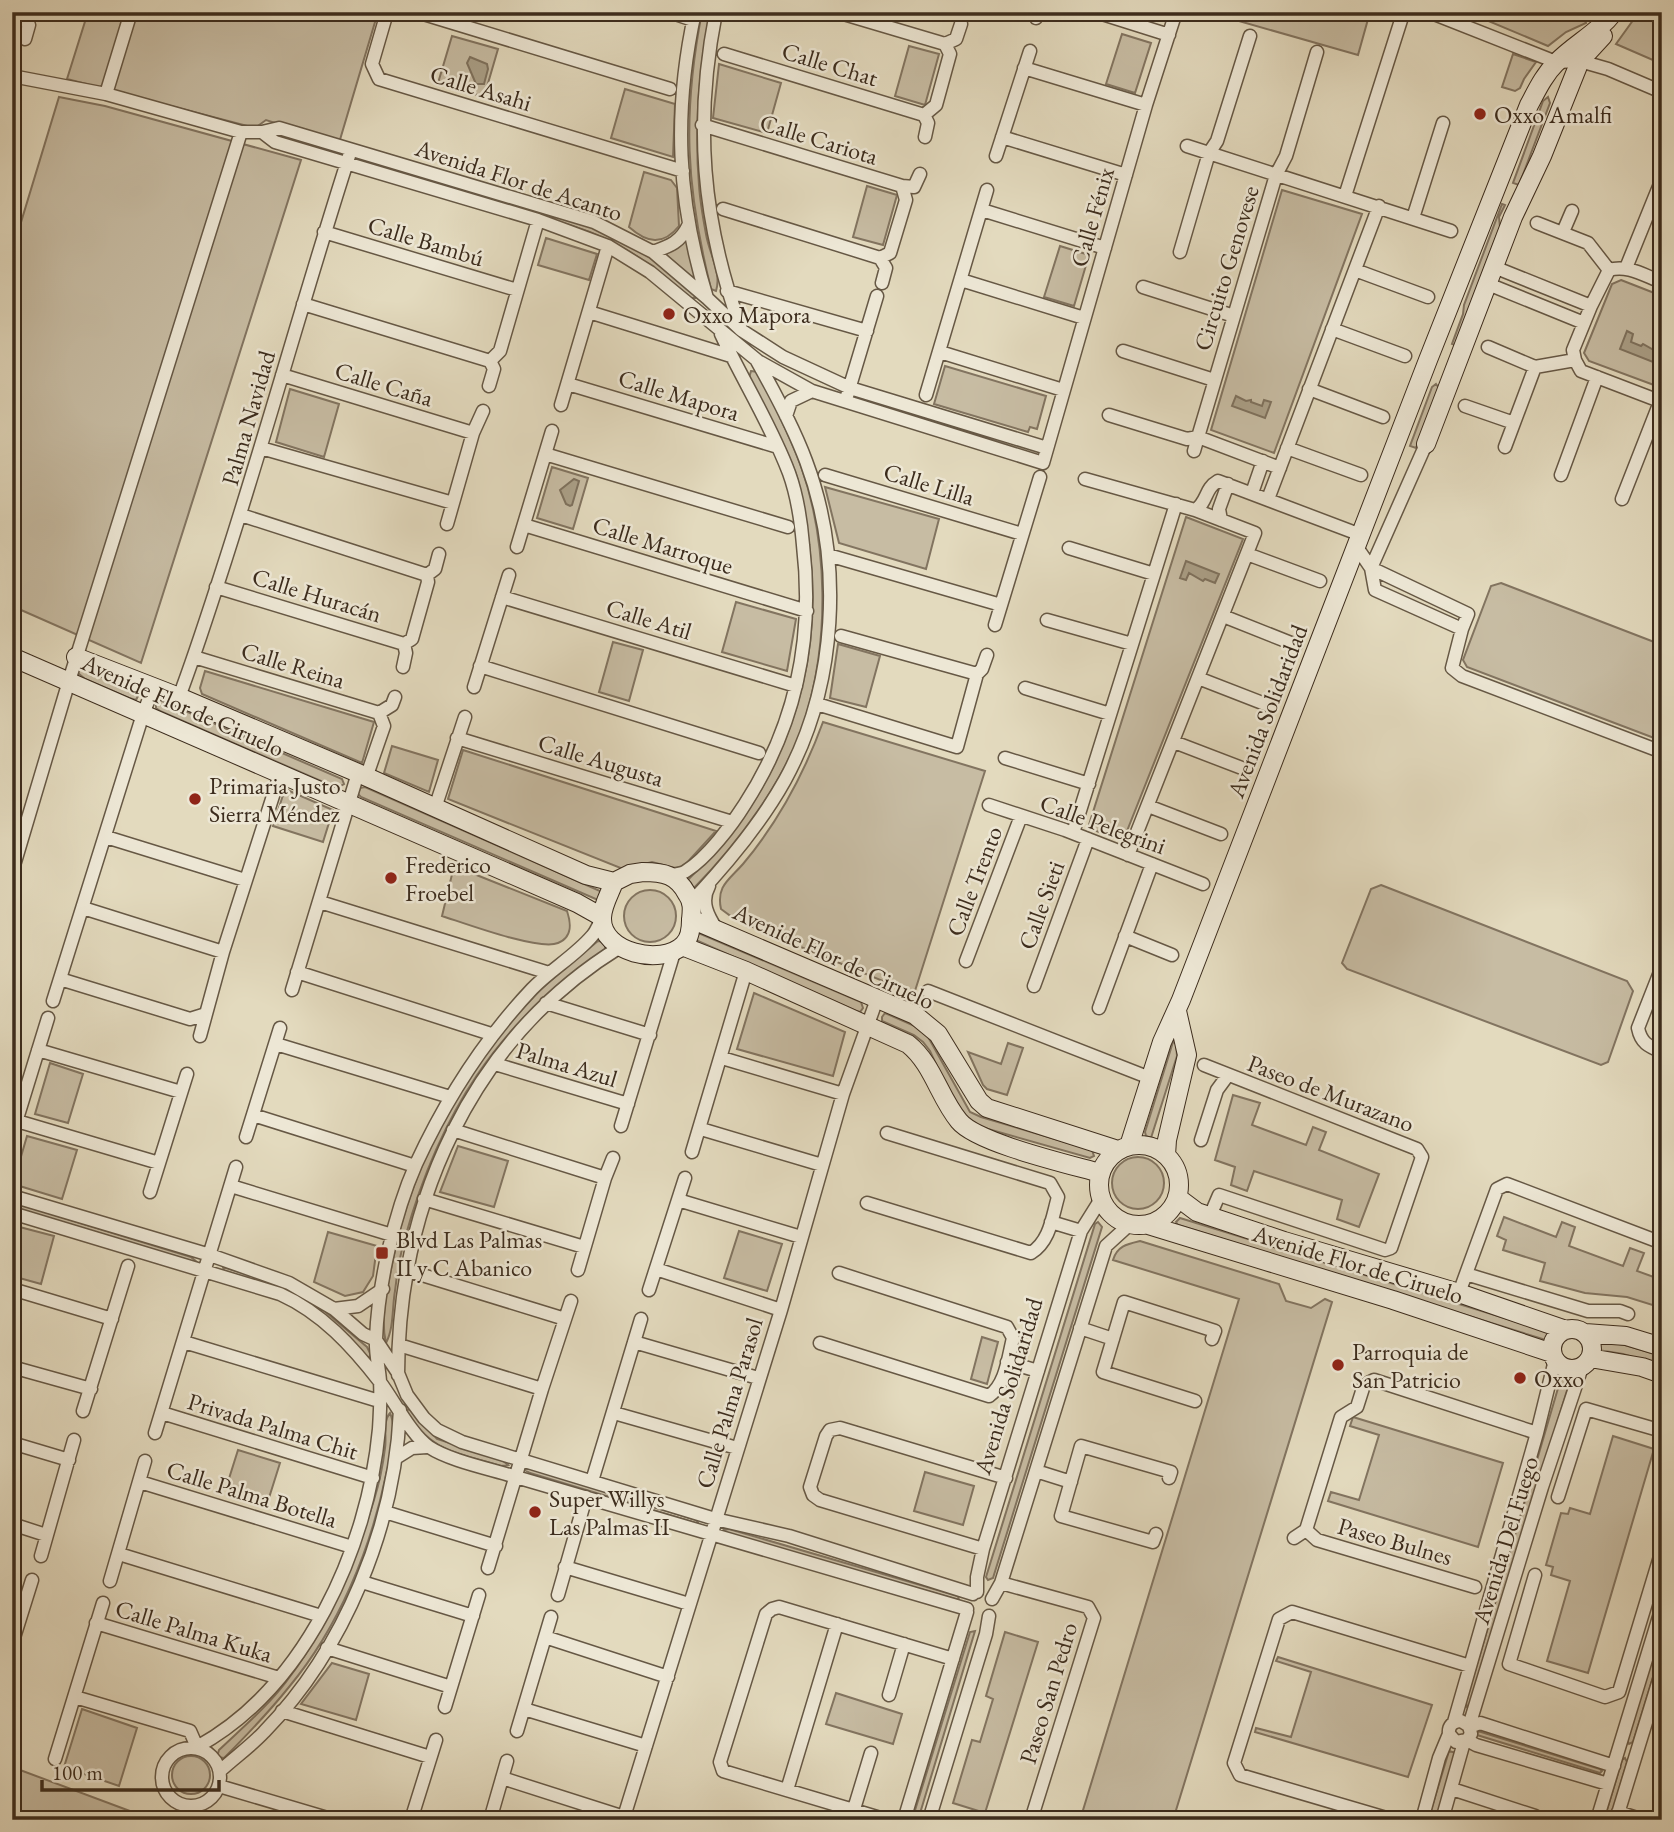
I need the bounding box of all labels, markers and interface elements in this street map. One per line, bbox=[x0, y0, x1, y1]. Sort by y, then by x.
street label: Calle Chat bbox=[778, 35, 882, 93]
street label: Calle Asahi bbox=[427, 58, 536, 118]
place label: Oxxo Amalfi bbox=[1494, 99, 1612, 130]
street label: Calle Cariota bbox=[756, 106, 882, 172]
marker: Oxxo Amalfi bbox=[1472, 106, 1488, 122]
street label: Avenida Flor de Acanto bbox=[411, 132, 627, 228]
street label: Calle Fénix bbox=[1063, 163, 1121, 270]
street label: Circuito Genovese bbox=[1186, 182, 1266, 354]
street label: Calle Bambú bbox=[364, 209, 488, 273]
place label: Oxxo Mapora bbox=[683, 299, 811, 330]
marker: Oxxo Mapora bbox=[661, 306, 677, 322]
street label: Palma Navidad bbox=[214, 346, 282, 489]
street label: Calle Caña bbox=[331, 354, 437, 414]
street label: Calle Mapora bbox=[615, 362, 744, 428]
street label: Calle Lilla bbox=[880, 456, 979, 513]
street label: Calle Marroque bbox=[589, 509, 737, 581]
street label: Calle Huracán bbox=[249, 561, 386, 629]
street label: Calle Atil bbox=[602, 591, 696, 647]
street label: Avenida Solidaridad bbox=[1219, 619, 1315, 803]
street label: Calle Reina bbox=[237, 635, 349, 696]
street label: Avenide Flor de Ciruelo bbox=[76, 646, 289, 764]
street label: Calle Augusta bbox=[535, 726, 668, 794]
place label: Primaria Justo Sierra Méndez bbox=[209, 770, 341, 829]
street label: Calle Pelegrini bbox=[1036, 787, 1170, 861]
marker: Primaria Justo Sierra Méndez bbox=[187, 791, 203, 807]
street label: Calle Trento bbox=[939, 821, 1009, 940]
place label: Frederico Froebel bbox=[405, 849, 491, 908]
street label: Calle Sieti bbox=[1011, 856, 1071, 954]
marker: Frederico Froebel bbox=[383, 870, 399, 886]
street label: Avenide Flor de Ciruelo bbox=[727, 895, 940, 1016]
street label: Palma Azul bbox=[513, 1034, 621, 1094]
street label: Paseo de Murazano bbox=[1243, 1047, 1419, 1139]
street label: Avenide Flor de Ciruelo bbox=[1248, 1217, 1467, 1311]
place label: Blvd Las Palmas II y C Abanico bbox=[396, 1224, 542, 1283]
marker: Blvd Las Palmas II y C Abanico bbox=[374, 1245, 390, 1261]
street label: Avenida Solidaridad bbox=[966, 1293, 1050, 1479]
street label: Calle Palma Parasol bbox=[688, 1314, 770, 1492]
place label: Parroquia de San Patricio bbox=[1352, 1336, 1468, 1395]
marker: Parroquia de San Patricio bbox=[1330, 1357, 1346, 1373]
place label: Oxxo bbox=[1534, 1363, 1584, 1394]
marker: Oxxo bbox=[1512, 1370, 1528, 1386]
street label: Privada Palma Chit bbox=[184, 1385, 362, 1467]
street label: Avenida Del Fuego bbox=[1464, 1452, 1545, 1629]
street label: Calle Palma Botella bbox=[163, 1453, 341, 1535]
place label: Super Willys Las Palmas II bbox=[549, 1483, 670, 1542]
marker: Super Willys Las Palmas II bbox=[527, 1504, 543, 1520]
street label: Paseo Bulnes bbox=[1334, 1510, 1456, 1572]
street label: Calle Palma Kuka bbox=[112, 1592, 277, 1670]
street label: Paseo San Pedro bbox=[1012, 1618, 1084, 1768]
scale bar bbox=[42, 1748, 219, 1792]
text: 100 m bbox=[52, 1759, 103, 1786]

